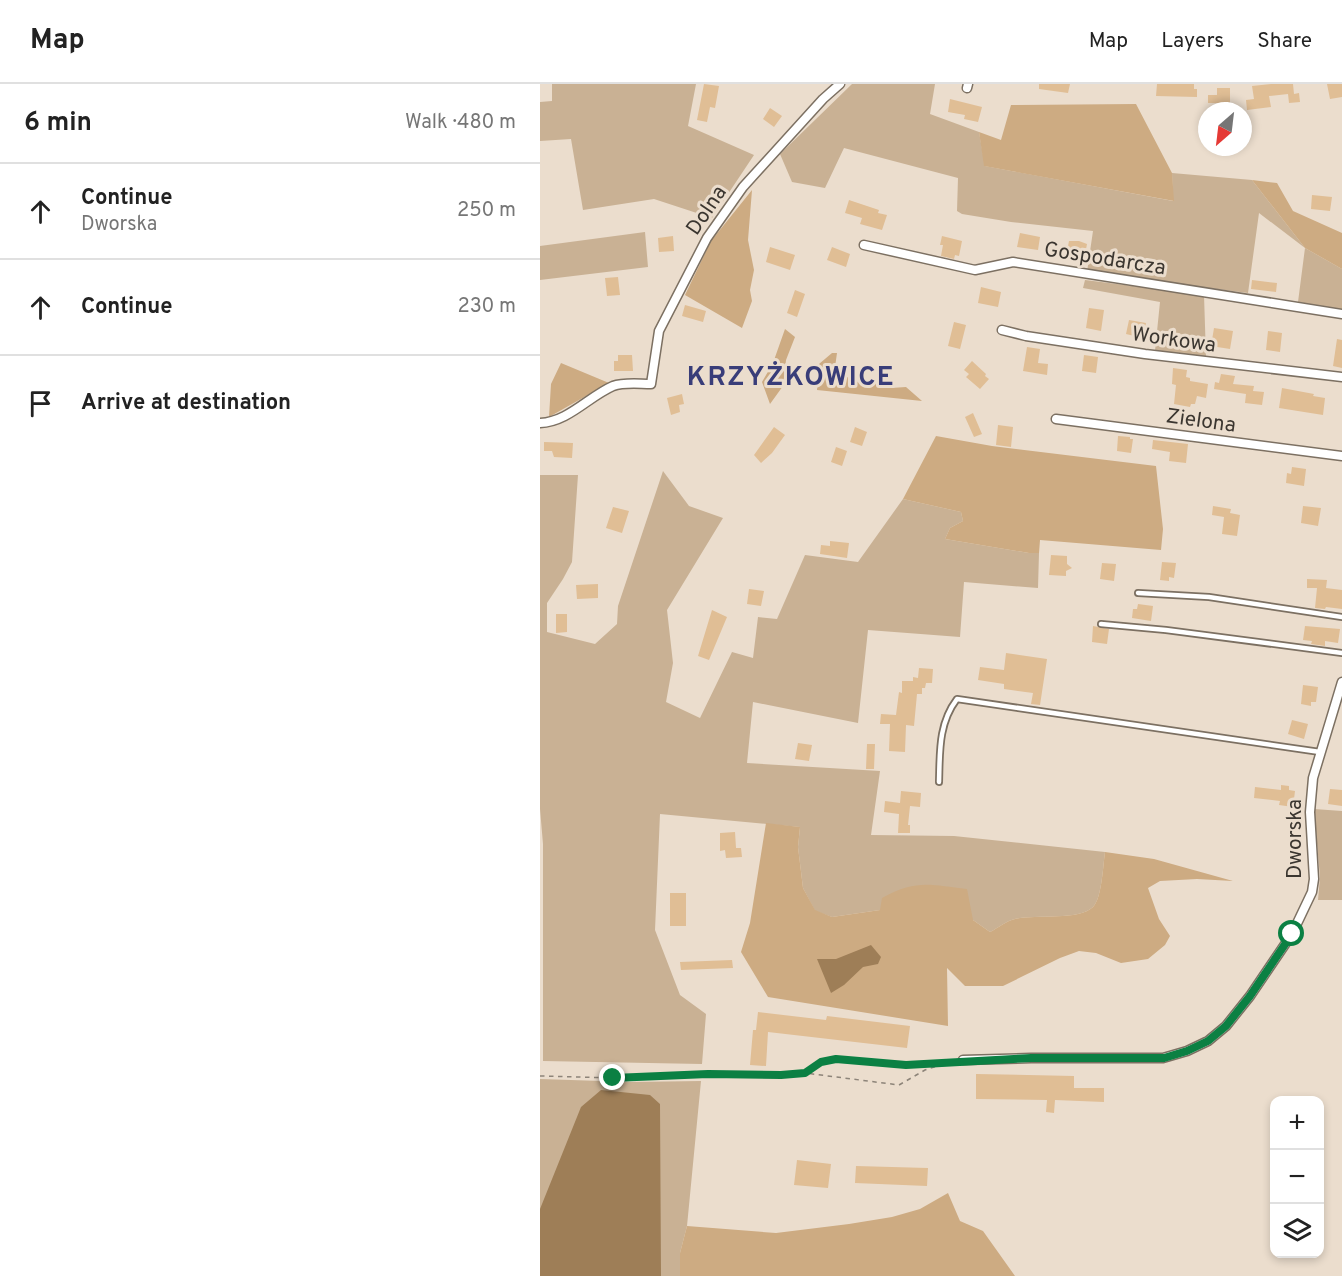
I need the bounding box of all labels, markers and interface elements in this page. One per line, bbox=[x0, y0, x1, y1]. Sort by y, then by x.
text: Map bbox=[30, 23, 85, 59]
text: Map bbox=[1089, 28, 1128, 55]
text: Layers bbox=[1161, 28, 1224, 55]
text: Share bbox=[1257, 28, 1312, 55]
north arrow bbox=[1198, 102, 1252, 156]
text: 6 min bbox=[24, 107, 92, 140]
text: Walk · 480 m bbox=[405, 110, 516, 136]
street label: Dolna bbox=[681, 181, 734, 241]
text: Continue bbox=[81, 185, 172, 212]
icon: ahead bbox=[24, 195, 57, 228]
text: 250 m bbox=[457, 198, 516, 224]
text: Dworska bbox=[81, 212, 157, 238]
street label: Gospodarcza bbox=[1042, 237, 1168, 282]
icon: ahead bbox=[24, 291, 57, 324]
text: Continue bbox=[81, 294, 172, 321]
text: 230 m bbox=[457, 294, 516, 320]
street label: Workowa bbox=[1130, 321, 1218, 360]
district label: KRZYŻKOWICE bbox=[687, 361, 895, 395]
icon: arrive bbox=[24, 387, 57, 420]
text: Arrive at destination bbox=[81, 390, 291, 417]
street label: Zielona bbox=[1164, 403, 1238, 440]
street label: Dworska bbox=[1282, 799, 1309, 879]
route start bbox=[1278, 920, 1304, 946]
route end bbox=[599, 1064, 625, 1090]
map controls bbox=[1270, 1096, 1324, 1258]
button: + bbox=[1270, 1096, 1324, 1150]
button: − bbox=[1270, 1150, 1324, 1204]
button: layers bbox=[1270, 1204, 1324, 1258]

